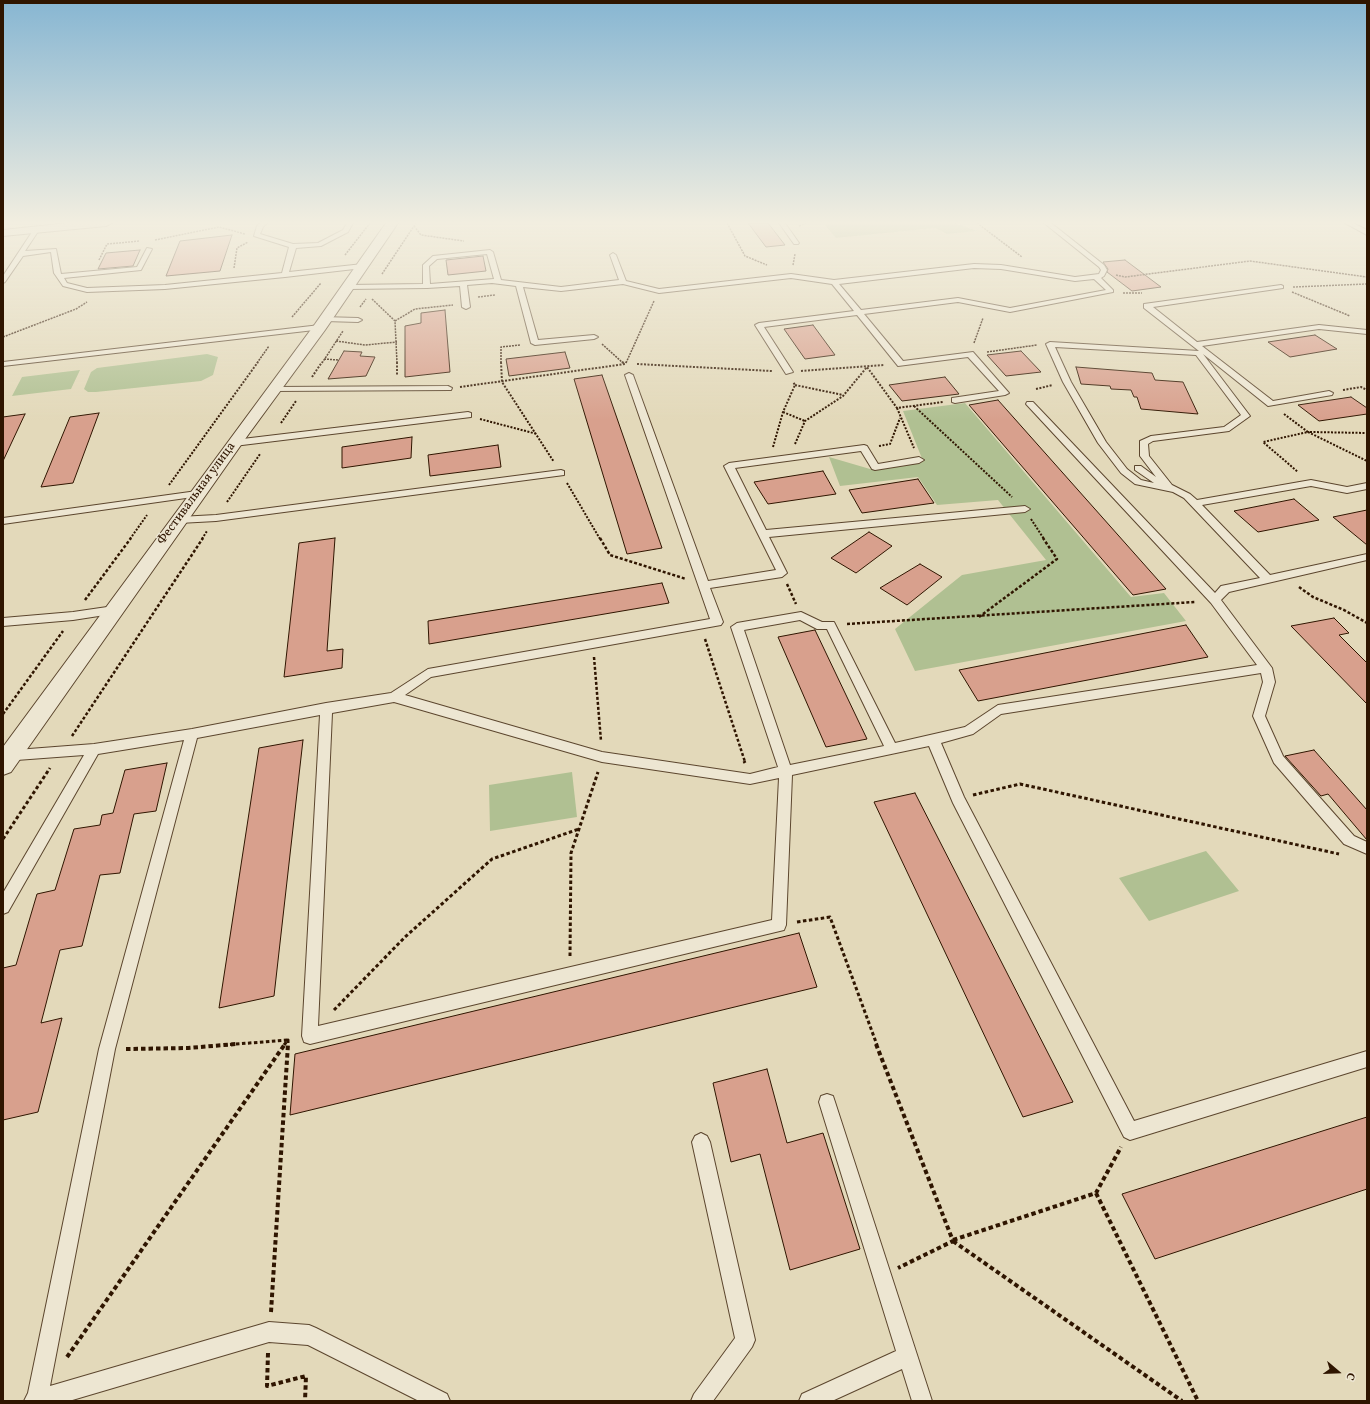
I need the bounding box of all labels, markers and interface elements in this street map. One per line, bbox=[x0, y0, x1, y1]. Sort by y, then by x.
street label: Фестивальная улица bbox=[154, 440, 240, 548]
north arrow bbox=[1318, 1352, 1358, 1392]
text: С bbox=[1342, 1370, 1358, 1382]

